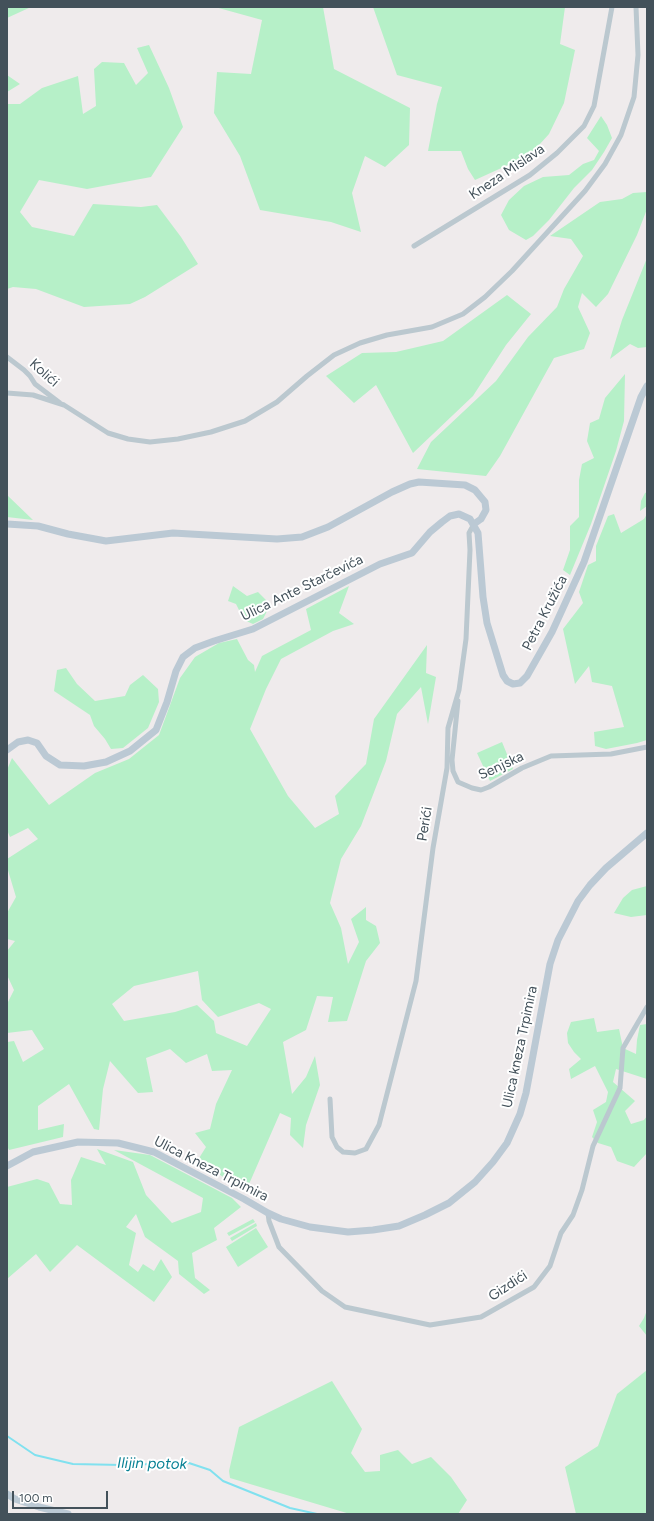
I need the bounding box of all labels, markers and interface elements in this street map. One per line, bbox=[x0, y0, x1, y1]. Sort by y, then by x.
street label: Kneza Mislava bbox=[466, 141, 548, 203]
street label: Kolići bbox=[26, 355, 62, 391]
street label: Ulica Ante Starčevića bbox=[238, 551, 366, 625]
street label: Petra Kružića bbox=[519, 573, 571, 653]
street label: Senjska bbox=[476, 748, 526, 784]
street label: Perići bbox=[414, 806, 436, 842]
street label: Ulica kneza Trpimira bbox=[499, 984, 541, 1110]
street label: Ulica Kneza Trpimira bbox=[151, 1133, 271, 1205]
street label: Gizdići bbox=[485, 1267, 531, 1305]
water label: Ilijin potok bbox=[117, 1454, 187, 1474]
scale bar bbox=[14, 1483, 110, 1509]
text: 100 m bbox=[19, 1491, 53, 1505]

